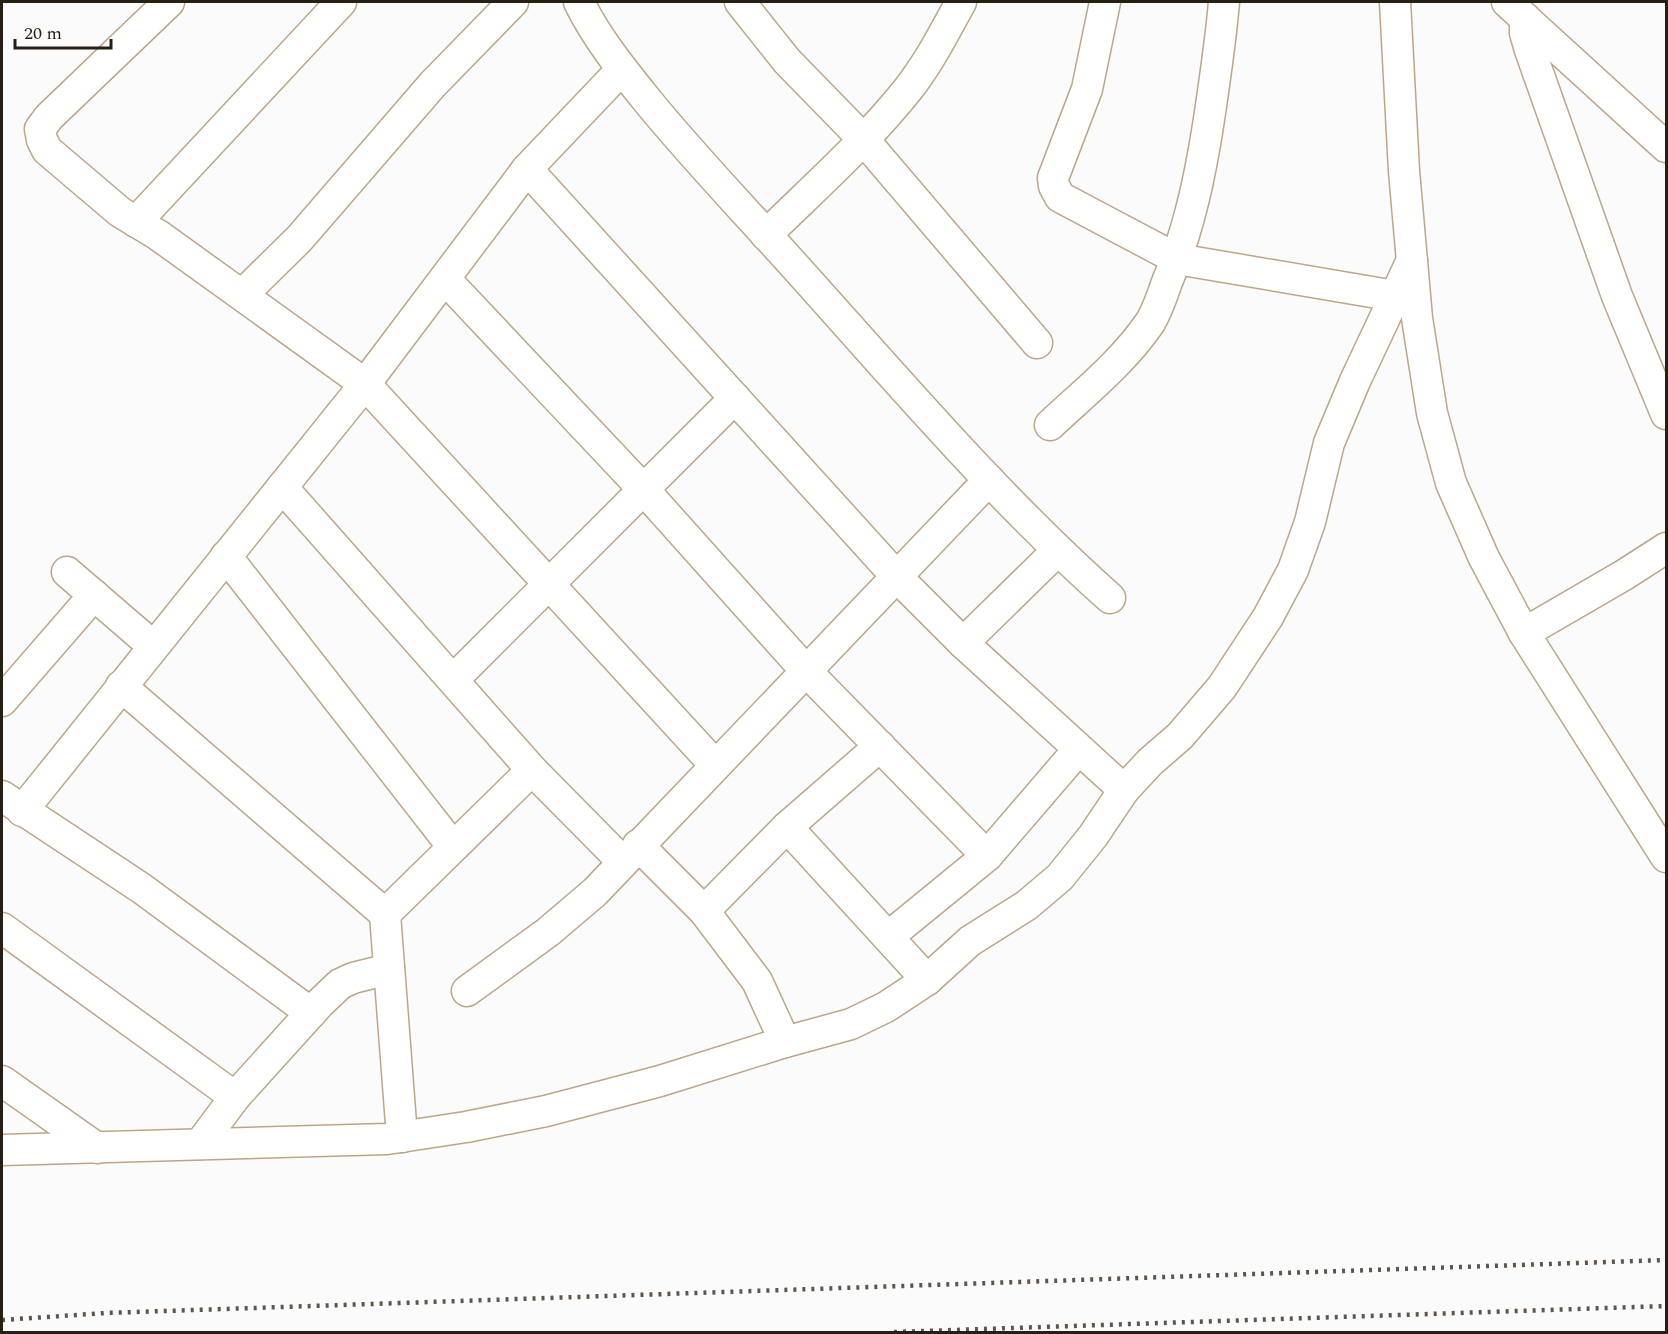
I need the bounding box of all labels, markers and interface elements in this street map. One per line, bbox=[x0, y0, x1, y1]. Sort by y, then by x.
scale bar bbox=[15, 12, 111, 50]
text: 20 m bbox=[24, 20, 62, 47]

